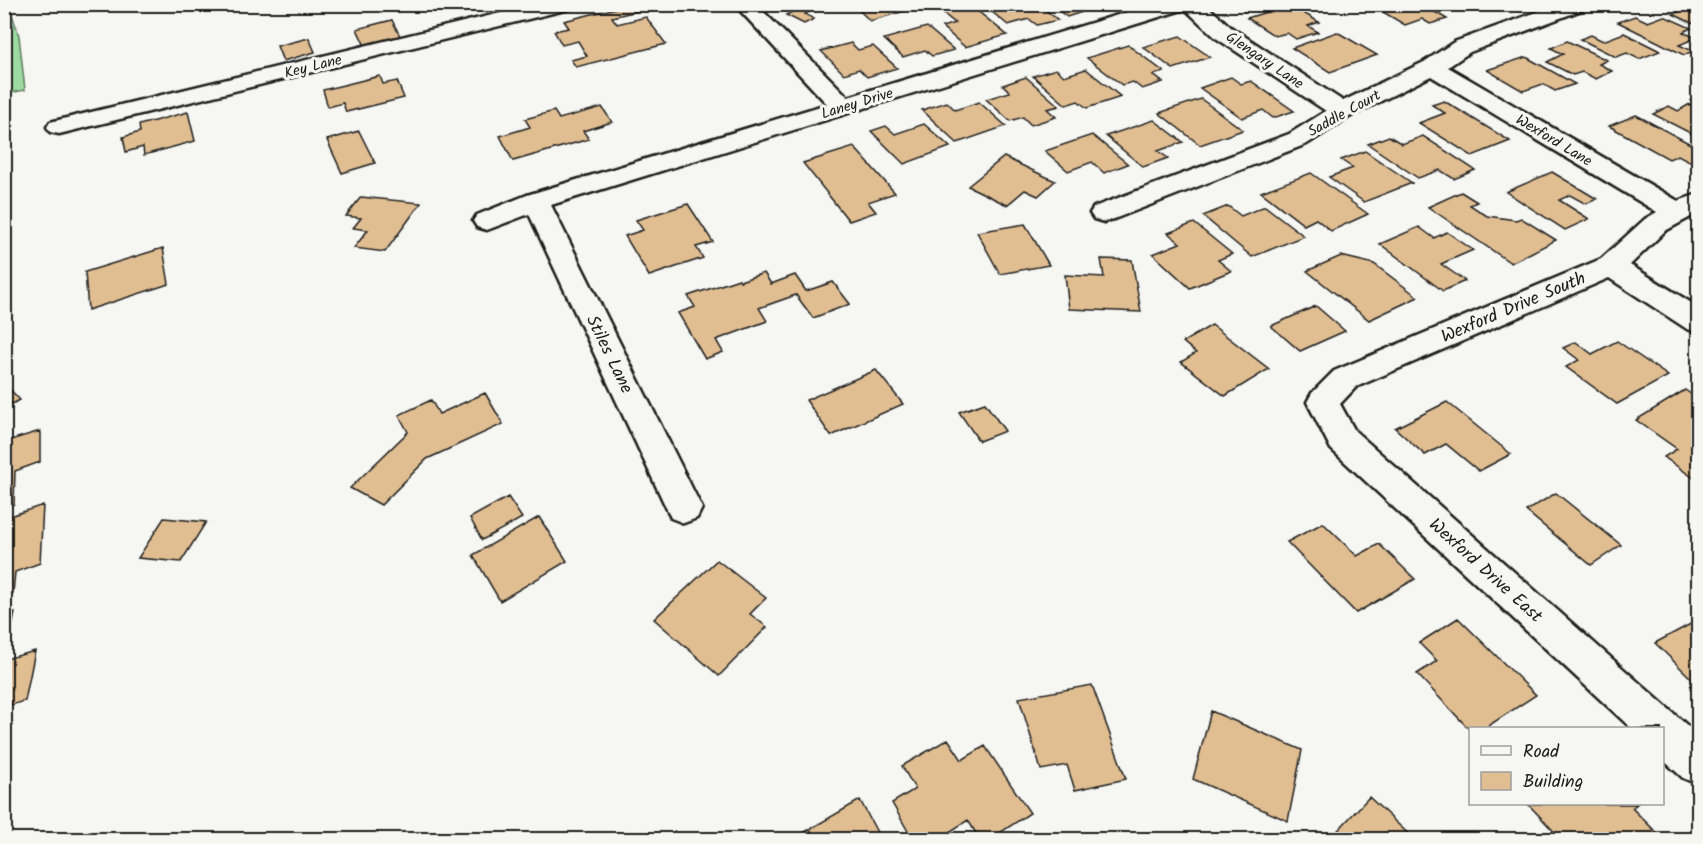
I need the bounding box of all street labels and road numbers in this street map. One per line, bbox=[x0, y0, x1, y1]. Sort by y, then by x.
street label: Glengary Lane bbox=[1221, 26, 1309, 96]
street label: Key Lane bbox=[282, 48, 345, 86]
street label: Laney Drive bbox=[818, 82, 897, 126]
street label: Saddle Court bbox=[1304, 84, 1386, 144]
street label: Wexford Lane bbox=[1511, 108, 1597, 173]
street label: Wexford Drive South bbox=[1437, 265, 1590, 352]
street label: Stiles Lane bbox=[577, 310, 640, 399]
street label: Wexford Drive East bbox=[1421, 512, 1549, 631]

